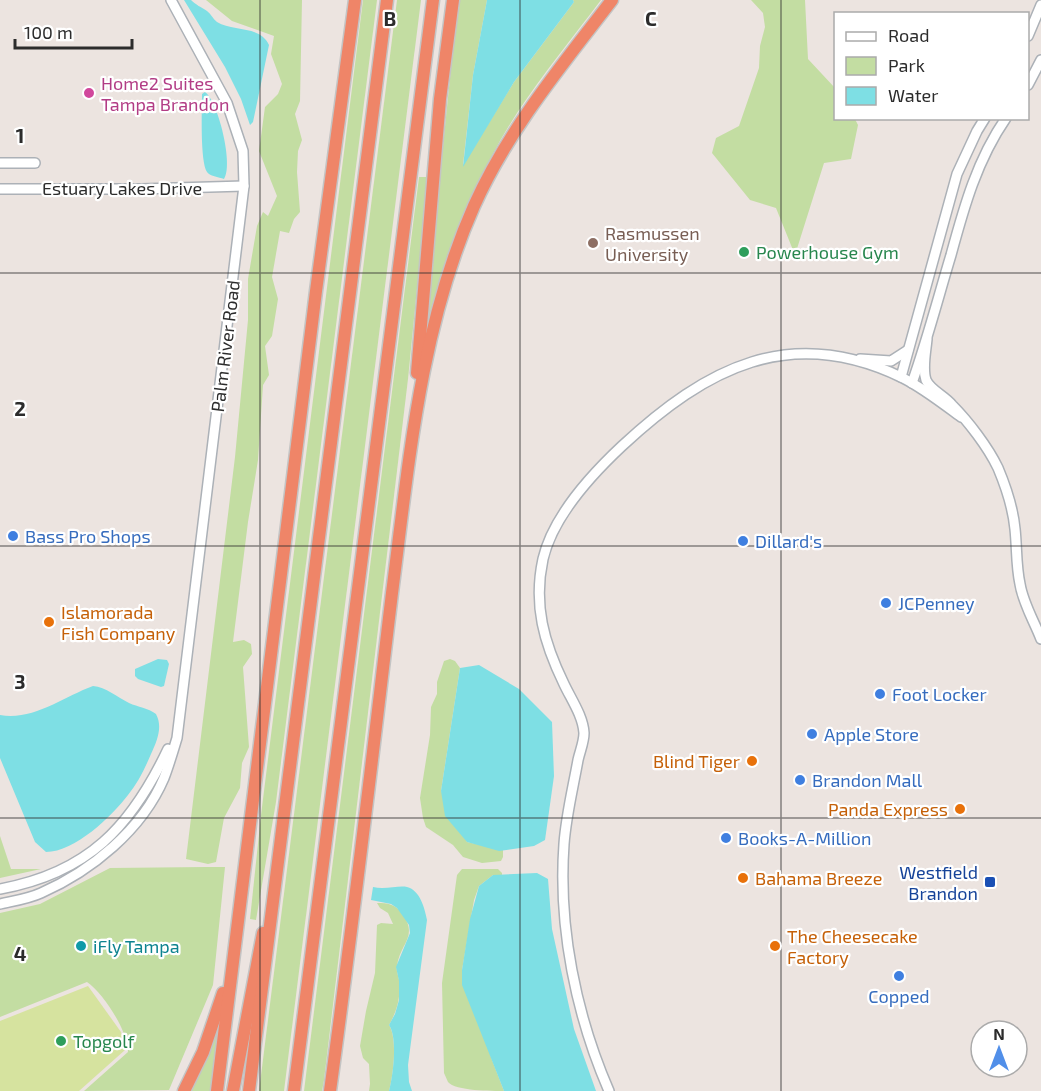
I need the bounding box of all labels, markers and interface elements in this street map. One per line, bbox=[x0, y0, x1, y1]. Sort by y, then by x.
text: B bbox=[384, 6, 396, 30]
text: C bbox=[645, 6, 657, 30]
scale bar bbox=[15, 12, 132, 50]
legend bbox=[834, 12, 1029, 120]
text: 100 m bbox=[24, 21, 73, 43]
text: Road bbox=[888, 24, 929, 46]
text: Park bbox=[888, 54, 925, 76]
place label: Home2 Suites Tampa Brandon bbox=[101, 72, 229, 115]
text: Water bbox=[888, 84, 938, 106]
marker: Home2 Suites Tampa Brandon bbox=[82, 86, 96, 100]
text: 1 bbox=[16, 123, 24, 147]
street label: Estuary Lakes Drive bbox=[42, 177, 202, 199]
place label: Rasmussen University bbox=[605, 222, 700, 265]
marker: Rasmussen University bbox=[586, 236, 600, 250]
place label: Powerhouse Gym bbox=[756, 241, 899, 263]
marker: Powerhouse Gym bbox=[737, 245, 751, 259]
street label: Palm River Road bbox=[206, 279, 244, 413]
text: 2 bbox=[14, 396, 26, 420]
place label: Bass Pro Shops bbox=[25, 525, 151, 547]
marker: Bass Pro Shops bbox=[6, 529, 20, 543]
place label: Dillard's bbox=[755, 530, 822, 552]
marker: Dillard's bbox=[736, 534, 750, 548]
place label: JCPenney bbox=[898, 592, 975, 614]
marker: JCPenney bbox=[879, 596, 893, 610]
place label: Islamorada Fish Company bbox=[61, 601, 176, 644]
marker: Islamorada Fish Company bbox=[42, 615, 56, 629]
text: 3 bbox=[14, 669, 26, 693]
place label: Foot Locker bbox=[892, 683, 987, 705]
marker: Foot Locker bbox=[873, 687, 887, 701]
place label: Apple Store bbox=[824, 723, 919, 745]
marker: Apple Store bbox=[805, 727, 819, 741]
place label: Blind Tiger bbox=[653, 750, 740, 772]
marker: Blind Tiger bbox=[745, 754, 759, 768]
place label: Brandon Mall bbox=[812, 769, 923, 791]
marker: Brandon Mall bbox=[793, 773, 807, 787]
place label: Panda Express bbox=[828, 798, 948, 820]
marker: Panda Express bbox=[953, 802, 967, 816]
place label: Books-A-Million bbox=[738, 827, 871, 849]
marker: Books-A-Million bbox=[719, 831, 733, 845]
place label: Westfield Brandon bbox=[899, 861, 978, 904]
place label: Bahama Breeze bbox=[755, 867, 882, 889]
marker: Bahama Breeze bbox=[736, 871, 750, 885]
marker: Westfield Brandon bbox=[983, 875, 997, 889]
place label: The Cheesecake Factory bbox=[787, 925, 918, 968]
place label: iFly Tampa bbox=[93, 935, 180, 957]
marker: iFly Tampa bbox=[74, 939, 88, 953]
marker: The Cheesecake Factory bbox=[768, 939, 782, 953]
text: 4 bbox=[14, 941, 27, 965]
marker: Copped bbox=[892, 969, 906, 983]
place label: Copped bbox=[868, 985, 930, 1007]
north arrow bbox=[969, 1019, 1029, 1079]
text: N bbox=[993, 1024, 1005, 1043]
place label: Topgolf bbox=[73, 1030, 136, 1052]
marker: Topgolf bbox=[54, 1034, 68, 1048]

